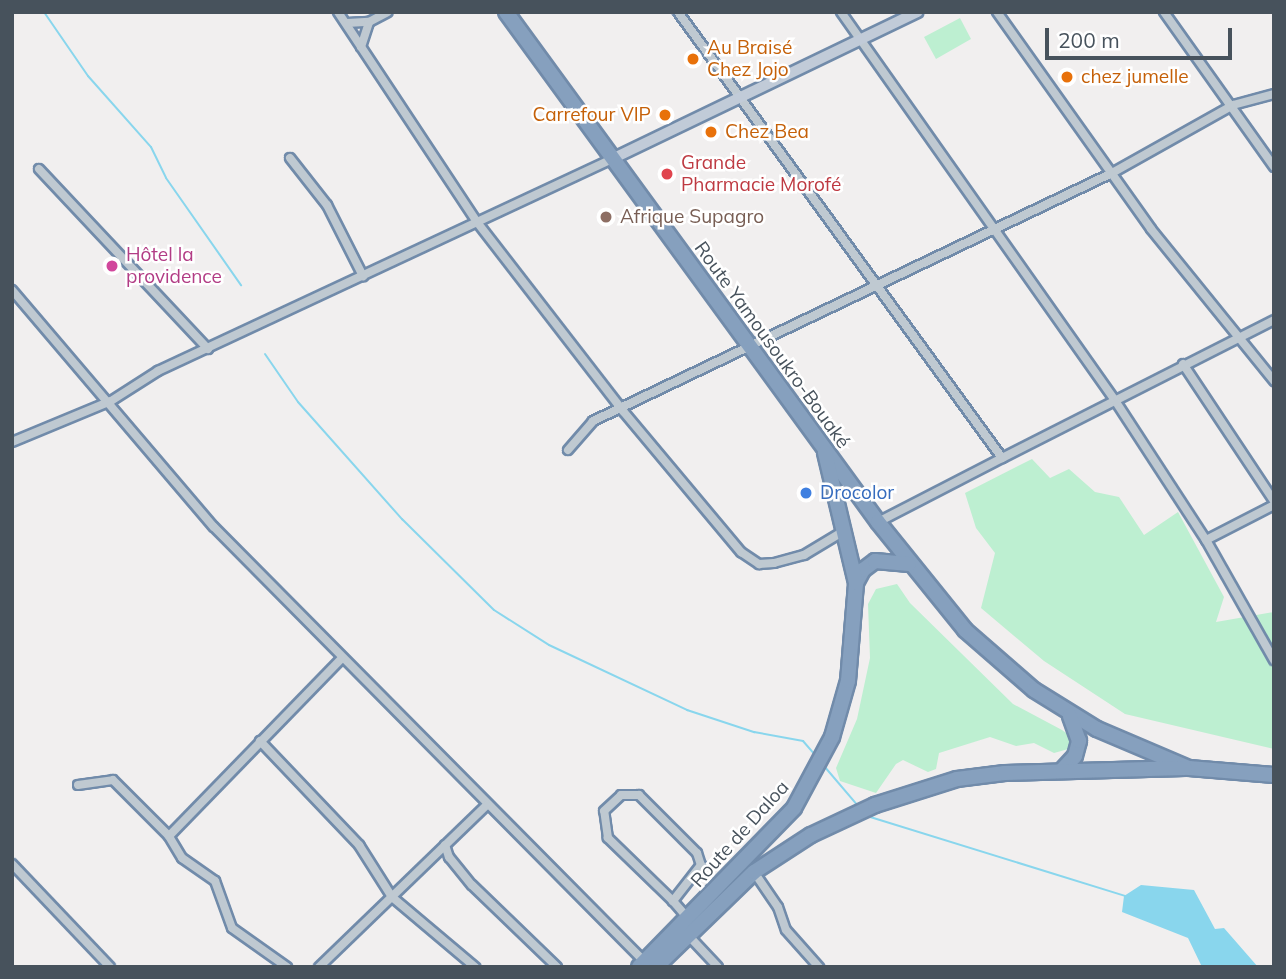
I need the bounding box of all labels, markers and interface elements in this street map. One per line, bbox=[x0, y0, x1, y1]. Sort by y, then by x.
scale bar bbox=[1048, 14, 1235, 58]
text: 200 m bbox=[1058, 27, 1120, 53]
place label: Au Braisé Chez Jojo bbox=[707, 37, 792, 81]
marker: Au Braisé Chez Jojo bbox=[685, 51, 701, 67]
place label: chez jumelle bbox=[1081, 66, 1189, 88]
marker: chez jumelle bbox=[1059, 69, 1075, 85]
place label: Carrefour VIP bbox=[533, 104, 651, 126]
marker: Carrefour VIP bbox=[657, 107, 673, 123]
place label: Chez Bea bbox=[725, 121, 809, 143]
marker: Chez Bea bbox=[703, 124, 719, 140]
place label: Grande Pharmacie Morofé bbox=[681, 152, 841, 196]
marker: Grande Pharmacie Morofé bbox=[659, 166, 675, 182]
place label: Afrique Supagro bbox=[620, 206, 764, 228]
marker: Afrique Supagro bbox=[598, 209, 614, 225]
street label: Route Yamousoukro-Bouaké bbox=[689, 237, 855, 453]
place label: Hôtel la providence bbox=[126, 244, 222, 288]
marker: Hôtel la providence bbox=[104, 258, 120, 274]
place label: Drocolor bbox=[820, 482, 894, 504]
marker: Drocolor bbox=[798, 485, 814, 501]
street label: Route de Daloa bbox=[686, 776, 794, 892]

